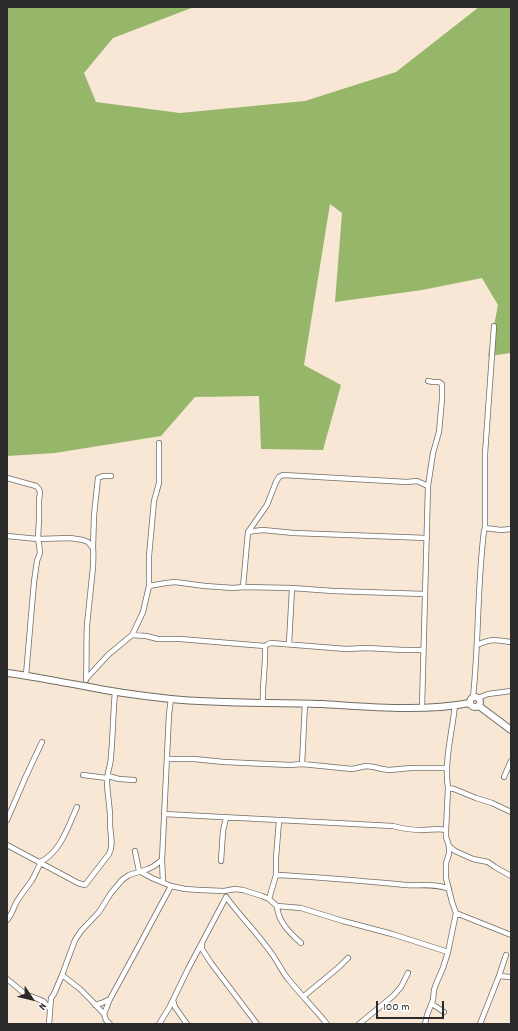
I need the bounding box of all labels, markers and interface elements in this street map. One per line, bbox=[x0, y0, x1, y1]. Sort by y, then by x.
north arrow bbox=[12, 979, 52, 1019]
scale bar bbox=[378, 993, 446, 1019]
text: N bbox=[34, 999, 50, 1013]
text: 100 m bbox=[383, 999, 410, 1016]

